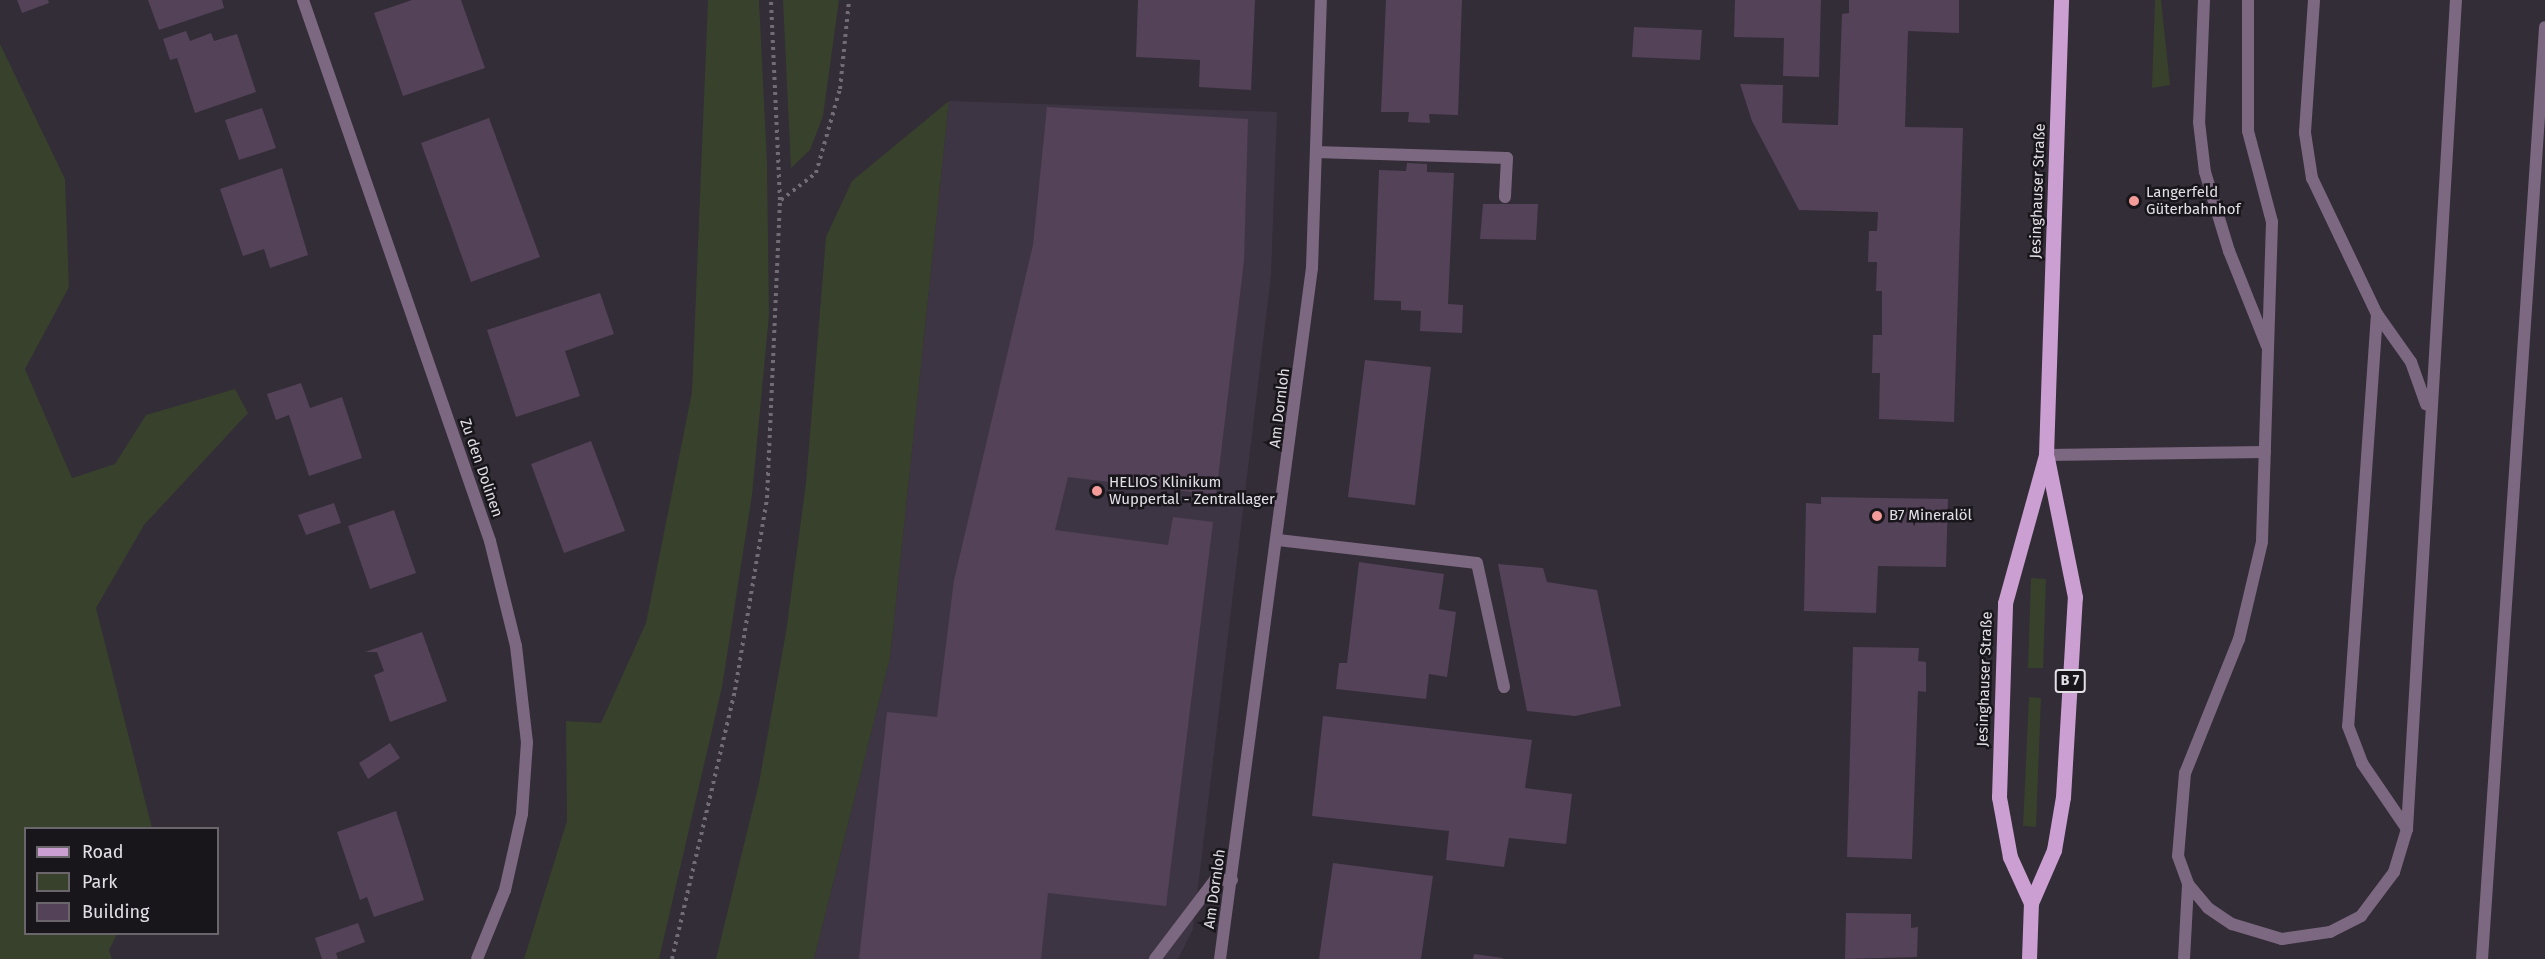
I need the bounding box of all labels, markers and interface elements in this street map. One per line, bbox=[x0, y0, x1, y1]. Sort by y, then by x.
street label: Jesinghauser Straße bbox=[2027, 123, 2049, 259]
place label: Langerfeld Güterbahnhof bbox=[2146, 183, 2240, 218]
marker: Langerfeld Güterbahnhof bbox=[2127, 194, 2141, 208]
street label: Am Dornloh bbox=[1266, 367, 1294, 449]
street label: Zu den Dolinen bbox=[456, 416, 506, 520]
place label: HELIOS Klinikum Wuppertal - Zentrallager bbox=[1109, 473, 1275, 508]
marker: HELIOS Klinikum Wuppertal - Zentrallager bbox=[1090, 484, 1104, 498]
place label: B7 Mineralöl bbox=[1889, 507, 1972, 525]
marker: B7 Mineralöl bbox=[1870, 509, 1884, 523]
street label: Jesinghauser Straße bbox=[1974, 611, 1996, 747]
road number: B 7 bbox=[2054, 670, 2086, 692]
legend bbox=[24, 827, 219, 935]
text: Road bbox=[82, 841, 124, 863]
street label: Am Dornloh bbox=[1201, 848, 1229, 930]
text: Park bbox=[82, 871, 117, 893]
text: Building bbox=[82, 901, 149, 923]

